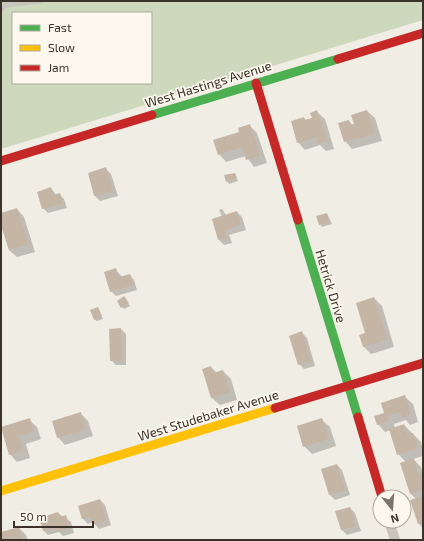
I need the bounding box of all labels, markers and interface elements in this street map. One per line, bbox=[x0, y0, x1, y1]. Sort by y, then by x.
legend bbox=[12, 12, 152, 84]
text: Fast bbox=[48, 20, 72, 34]
text: Slow bbox=[48, 40, 75, 54]
street label: West Hastings Avenue bbox=[143, 57, 273, 111]
text: Jam bbox=[48, 60, 69, 74]
street label: Hetrick Drive bbox=[312, 247, 350, 325]
street label: West Studebaker Avenue bbox=[136, 386, 280, 444]
north arrow bbox=[372, 489, 412, 529]
scale bar bbox=[14, 503, 93, 529]
text: 50 m bbox=[20, 509, 47, 523]
text: N bbox=[389, 512, 401, 526]

